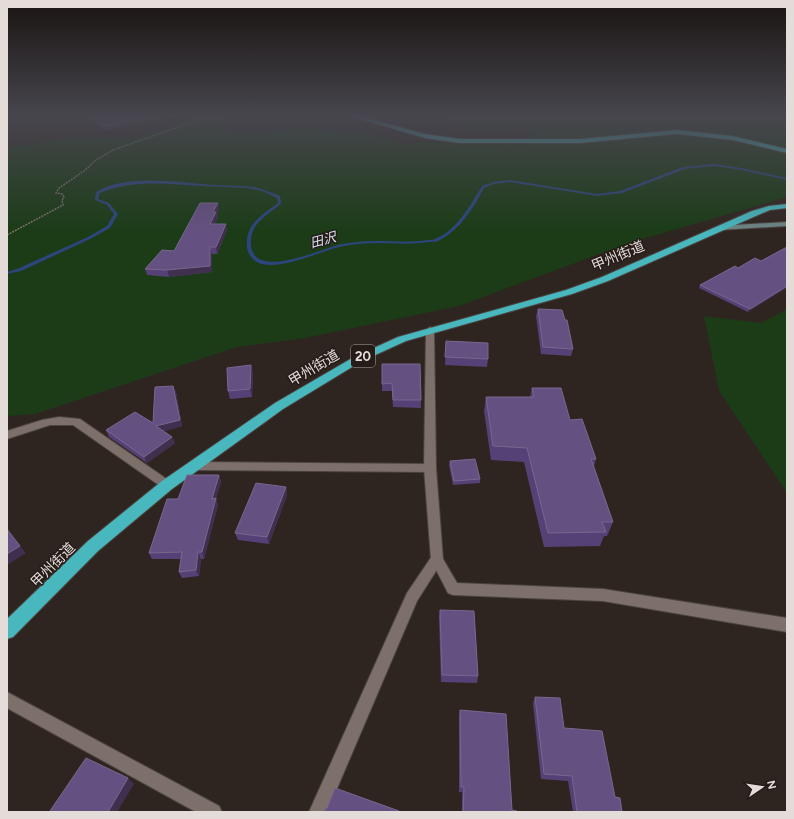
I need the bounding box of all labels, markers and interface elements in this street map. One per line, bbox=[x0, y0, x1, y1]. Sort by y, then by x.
water label: 田沢 bbox=[308, 229, 339, 251]
street label: 甲州街道 bbox=[589, 237, 647, 275]
road number: 20 bbox=[351, 345, 375, 367]
street label: 甲州街道 bbox=[286, 346, 342, 390]
street label: 甲州街道 bbox=[27, 539, 79, 591]
north arrow bbox=[742, 767, 782, 807]
text: N bbox=[764, 779, 779, 790]

